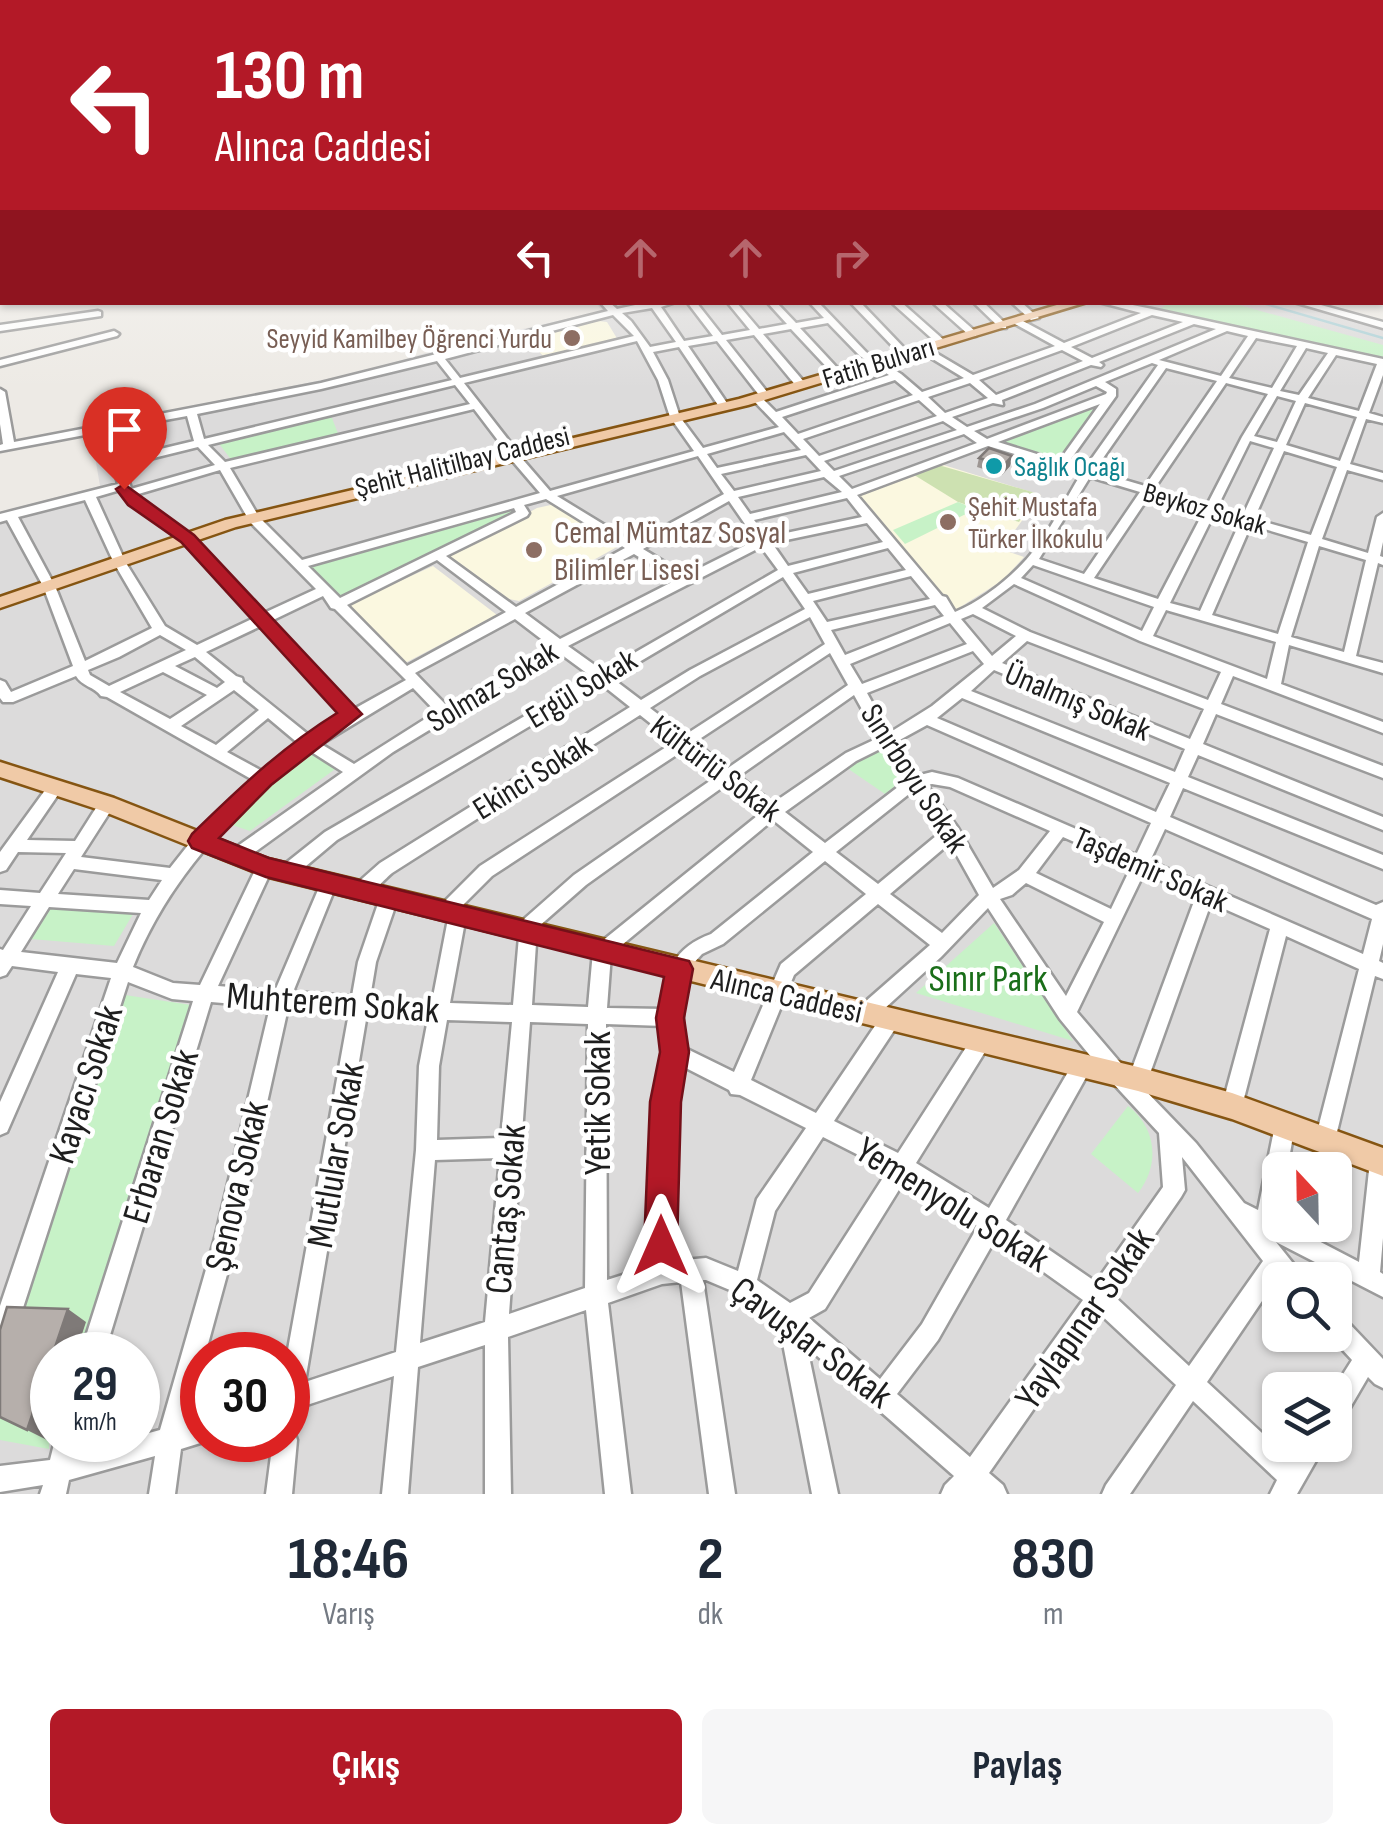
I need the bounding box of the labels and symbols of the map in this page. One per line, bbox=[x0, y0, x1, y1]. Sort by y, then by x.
place label: Seyyid Kamilbey Öğrenci Yurdu bbox=[266, 323, 552, 356]
marker: Seyyid Kamilbey Öğrenci Yurdu bbox=[561, 327, 583, 349]
street label: Fatih Bulvarı bbox=[819, 331, 938, 396]
pin bbox=[82, 387, 167, 490]
street label: Şehit Halitilbay Caddesi bbox=[352, 420, 573, 505]
place label: Sağlık Ocağı bbox=[1014, 451, 1125, 484]
marker: Sağlık Ocağı bbox=[983, 455, 1005, 477]
street label: Beykoz Sokak bbox=[1139, 476, 1270, 543]
place label: Şehit Mustafa Türker İlkokulu bbox=[968, 491, 1103, 556]
marker: Şehit Mustafa Türker İlkokulu bbox=[937, 511, 959, 533]
place label: Cemal Mümtaz Sosyal Bilimler Lisesi bbox=[554, 514, 786, 590]
marker: Cemal Mümtaz Sosyal Bilimler Lisesi bbox=[523, 539, 545, 561]
street label: Solmaz Sokak bbox=[420, 633, 565, 742]
street label: Ergül Sokak bbox=[519, 641, 644, 738]
street label: Ünalmış Sokak bbox=[999, 654, 1156, 751]
street label: Sınırboyu Sokak bbox=[851, 697, 976, 860]
street label: Kültürlü Sokak bbox=[642, 707, 788, 831]
street label: Ekinci Sokak bbox=[466, 726, 599, 829]
street label: Taşdemir Sokak bbox=[1067, 819, 1234, 922]
park label: Sınır Park bbox=[928, 957, 1048, 1002]
street label: Alınca Caddesi bbox=[706, 960, 866, 1033]
street label: Muhterem Sokak bbox=[225, 974, 441, 1033]
street label: Kayacı Sokak bbox=[40, 999, 133, 1169]
street label: Yetik Sokak bbox=[576, 1031, 621, 1175]
street label: Erbaran Sokak bbox=[114, 1043, 209, 1229]
street label: Mutlular Sokak bbox=[298, 1059, 375, 1251]
street label: Şenova Sokak bbox=[196, 1096, 279, 1276]
street label: Cantaş Sokak bbox=[477, 1122, 536, 1296]
street label: Yemenyolu Sokak bbox=[847, 1128, 1058, 1283]
north arrow bbox=[1262, 1152, 1352, 1242]
position arrow bbox=[609, 1194, 713, 1298]
street label: Yaylapınar Sokak bbox=[1006, 1219, 1165, 1418]
street label: Çavuşlar Sokak bbox=[721, 1268, 901, 1419]
speed limit sign: 30 bbox=[180, 1332, 310, 1462]

